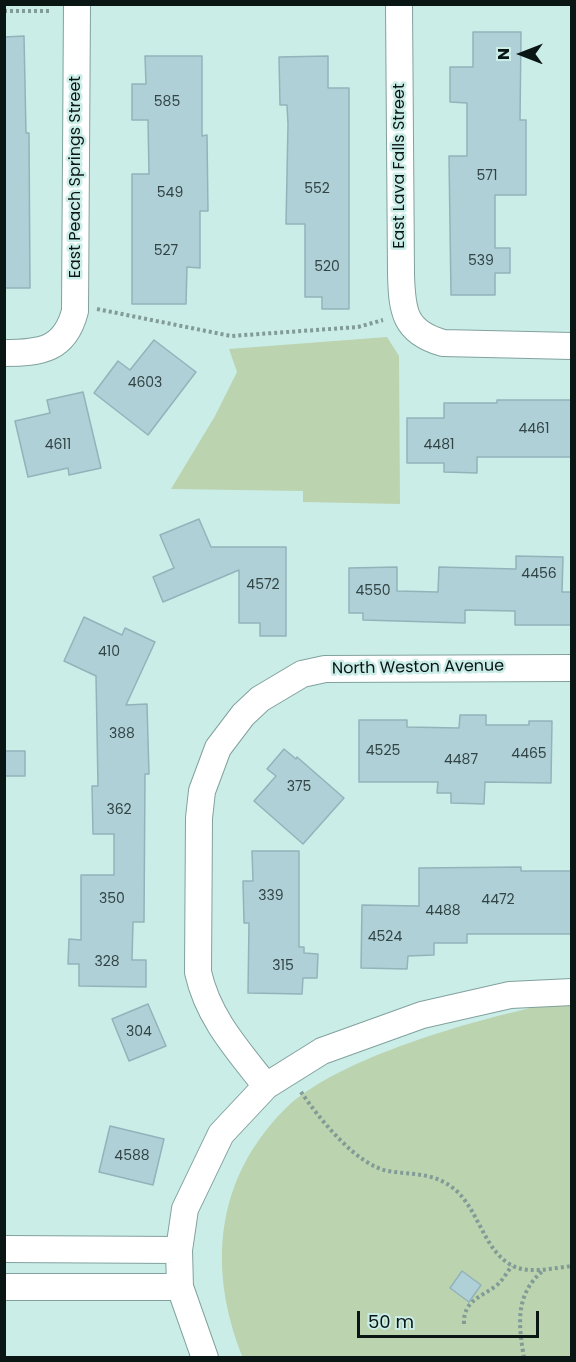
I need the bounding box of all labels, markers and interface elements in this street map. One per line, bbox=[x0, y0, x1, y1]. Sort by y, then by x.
north arrow bbox=[492, 24, 552, 84]
text: N bbox=[492, 48, 515, 60]
street label: East Peach Springs Street bbox=[66, 76, 86, 278]
street label: East Lava Falls Street bbox=[390, 83, 410, 249]
house number: 585 bbox=[154, 94, 180, 110]
house number: 571 bbox=[477, 168, 497, 184]
house number: 552 bbox=[304, 181, 330, 197]
house number: 549 bbox=[157, 185, 183, 201]
house number: 527 bbox=[154, 243, 178, 259]
house number: 539 bbox=[468, 253, 494, 269]
house number: 520 bbox=[314, 259, 340, 275]
house number: 4603 bbox=[128, 375, 162, 391]
house number: 4461 bbox=[519, 421, 549, 437]
house number: 4611 bbox=[45, 437, 71, 453]
house number: 4481 bbox=[424, 437, 454, 453]
house number: 4456 bbox=[521, 566, 557, 582]
house number: 4572 bbox=[246, 577, 280, 593]
house number: 4550 bbox=[355, 583, 391, 599]
house number: 410 bbox=[98, 644, 120, 660]
street label: North Weston Avenue bbox=[332, 657, 504, 679]
house number: 388 bbox=[109, 726, 135, 742]
house number: 4525 bbox=[366, 743, 400, 759]
house number: 4465 bbox=[511, 746, 547, 762]
house number: 4487 bbox=[444, 752, 478, 768]
house number: 375 bbox=[287, 779, 311, 795]
house number: 362 bbox=[106, 802, 132, 818]
house number: 339 bbox=[258, 888, 284, 904]
house number: 350 bbox=[99, 891, 125, 907]
house number: 4472 bbox=[481, 892, 515, 908]
house number: 4488 bbox=[425, 903, 461, 919]
house number: 4524 bbox=[368, 929, 402, 945]
house number: 328 bbox=[94, 954, 120, 970]
house number: 315 bbox=[272, 958, 294, 974]
house number: 304 bbox=[126, 1024, 152, 1040]
house number: 4588 bbox=[114, 1148, 150, 1164]
scale bar bbox=[360, 1299, 542, 1337]
text: 50 m bbox=[368, 1309, 414, 1334]

